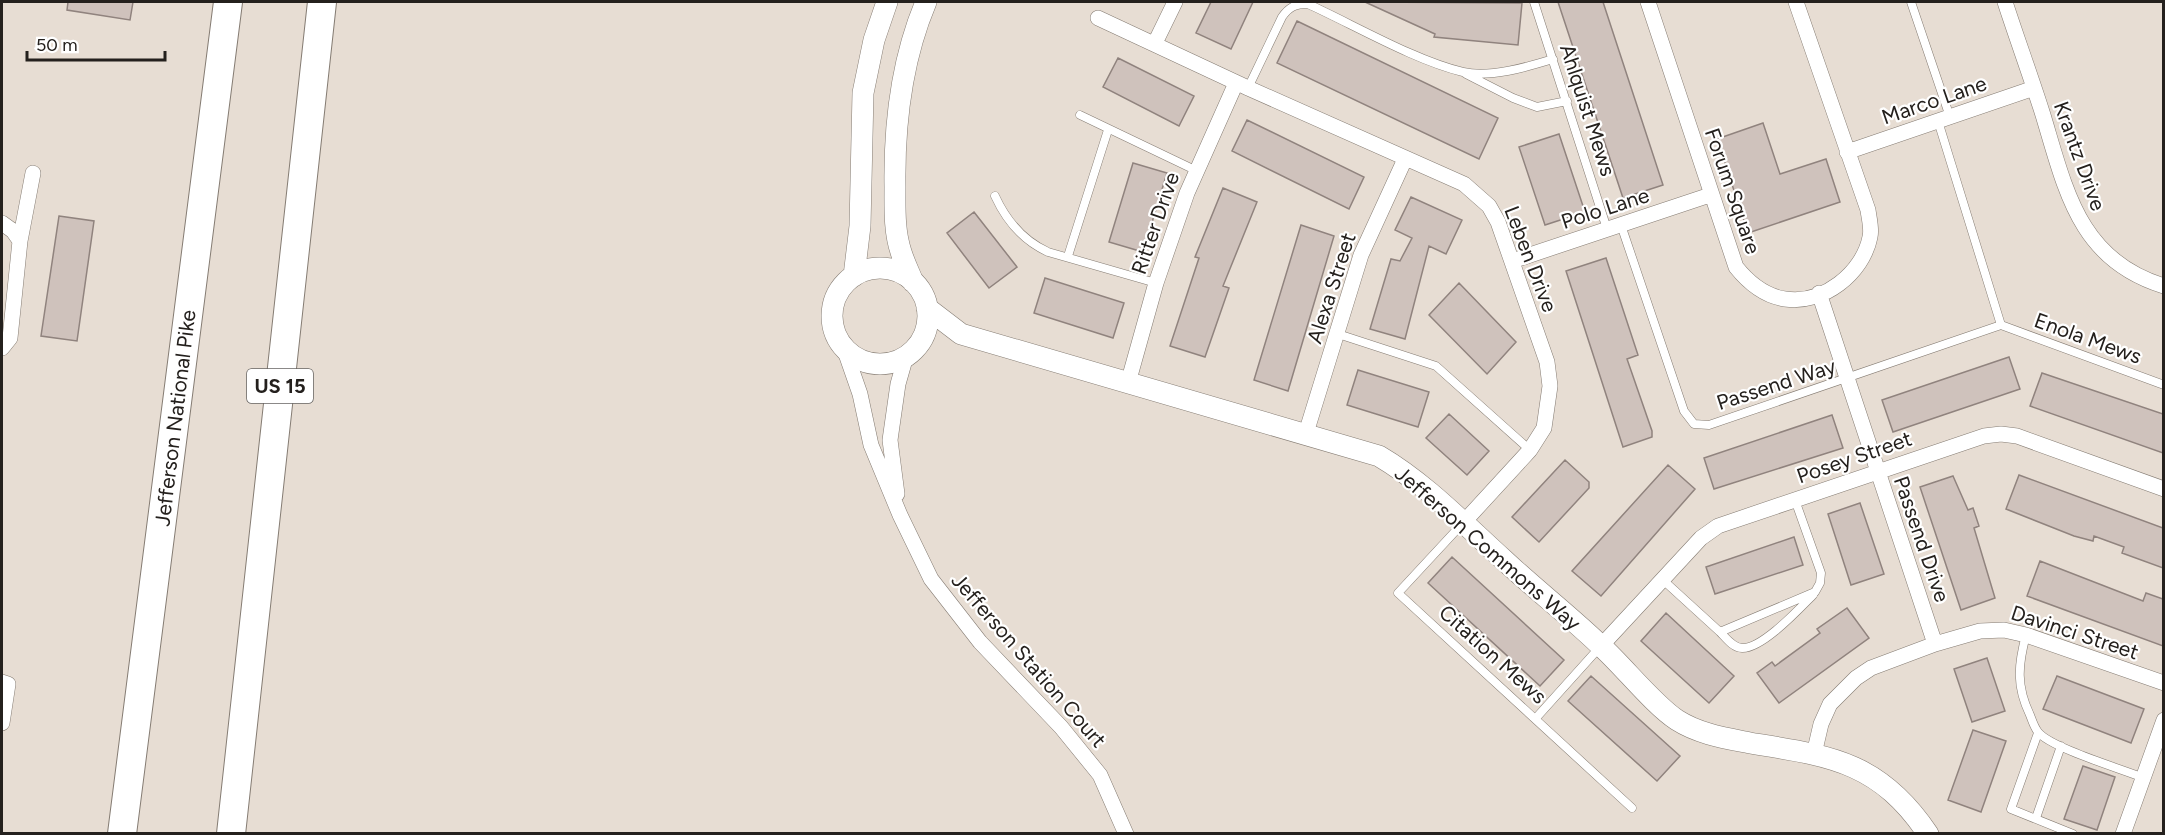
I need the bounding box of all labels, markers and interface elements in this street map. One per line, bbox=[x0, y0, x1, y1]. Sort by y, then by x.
scale bar bbox=[27, 24, 165, 62]
text: 50 m bbox=[36, 34, 78, 56]
street label: Ahlquist Mews bbox=[1555, 41, 1621, 179]
street label: Marco Lane bbox=[1878, 70, 1990, 130]
street label: Krantz Drive bbox=[2049, 98, 2111, 214]
street label: Forum Square bbox=[1700, 125, 1766, 257]
street label: Ritter Drive bbox=[1126, 169, 1184, 277]
street label: Polo Lane bbox=[1558, 182, 1652, 234]
street label: Leben Drive bbox=[1499, 202, 1563, 316]
street label: Alexa Street bbox=[1301, 230, 1361, 346]
street label: Enola Mews bbox=[2031, 307, 2145, 369]
street label: Jefferson National Pike bbox=[149, 308, 201, 528]
street label: Passend Way bbox=[1713, 353, 1839, 415]
road number: US 15 bbox=[247, 369, 313, 403]
street label: Posey Street bbox=[1793, 426, 1915, 488]
street label: Jefferson Commons Way bbox=[1390, 461, 1586, 635]
street label: Passend Drive bbox=[1889, 473, 1955, 605]
street label: Jefferson Station Court bbox=[947, 568, 1111, 752]
street label: Citation Mews bbox=[1434, 599, 1552, 709]
street label: Davinci Street bbox=[2008, 600, 2142, 664]

